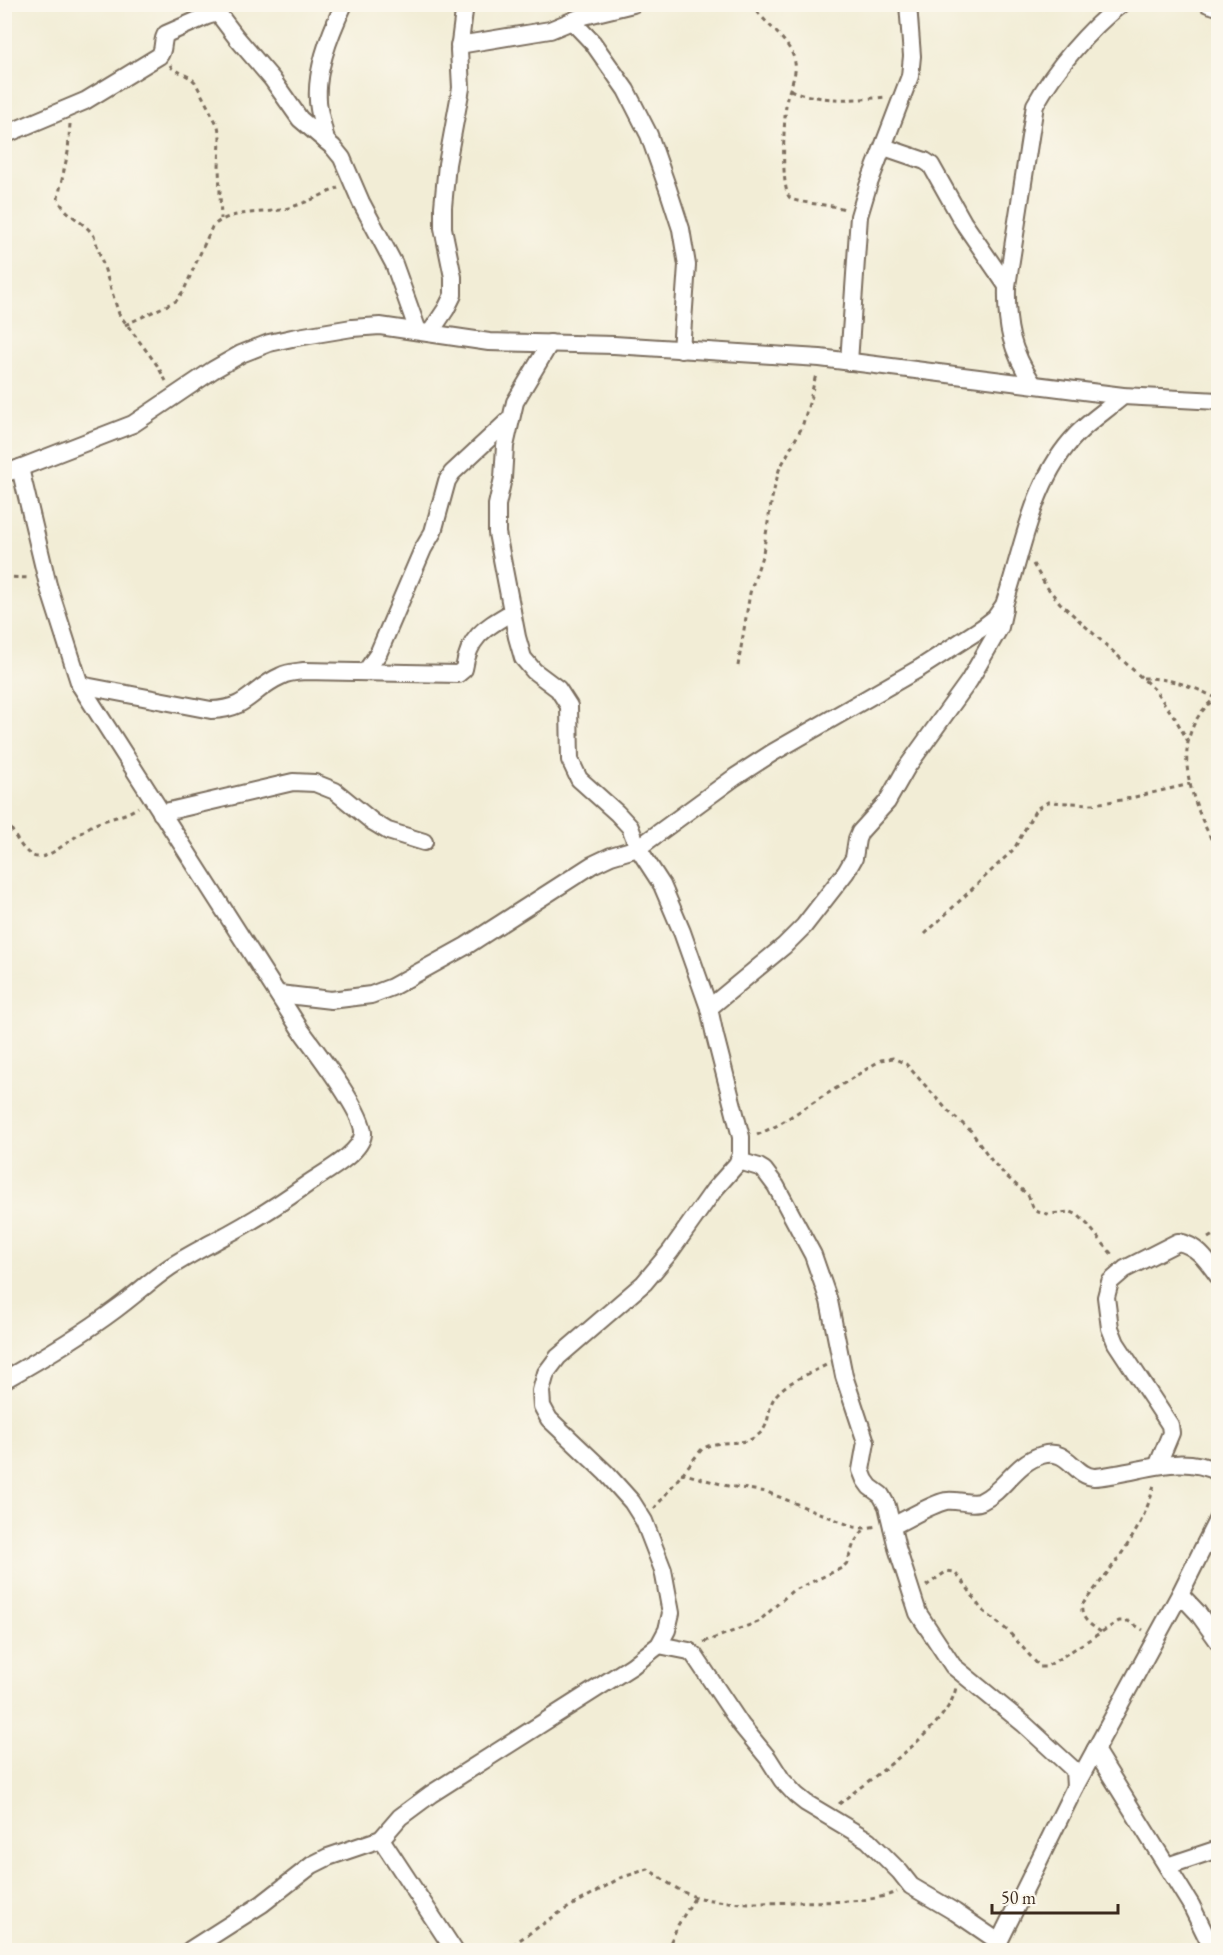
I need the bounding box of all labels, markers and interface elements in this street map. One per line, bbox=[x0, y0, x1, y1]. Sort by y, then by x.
scale bar bbox=[992, 1877, 1118, 1915]
text: 50 m bbox=[1001, 1886, 1036, 1909]

